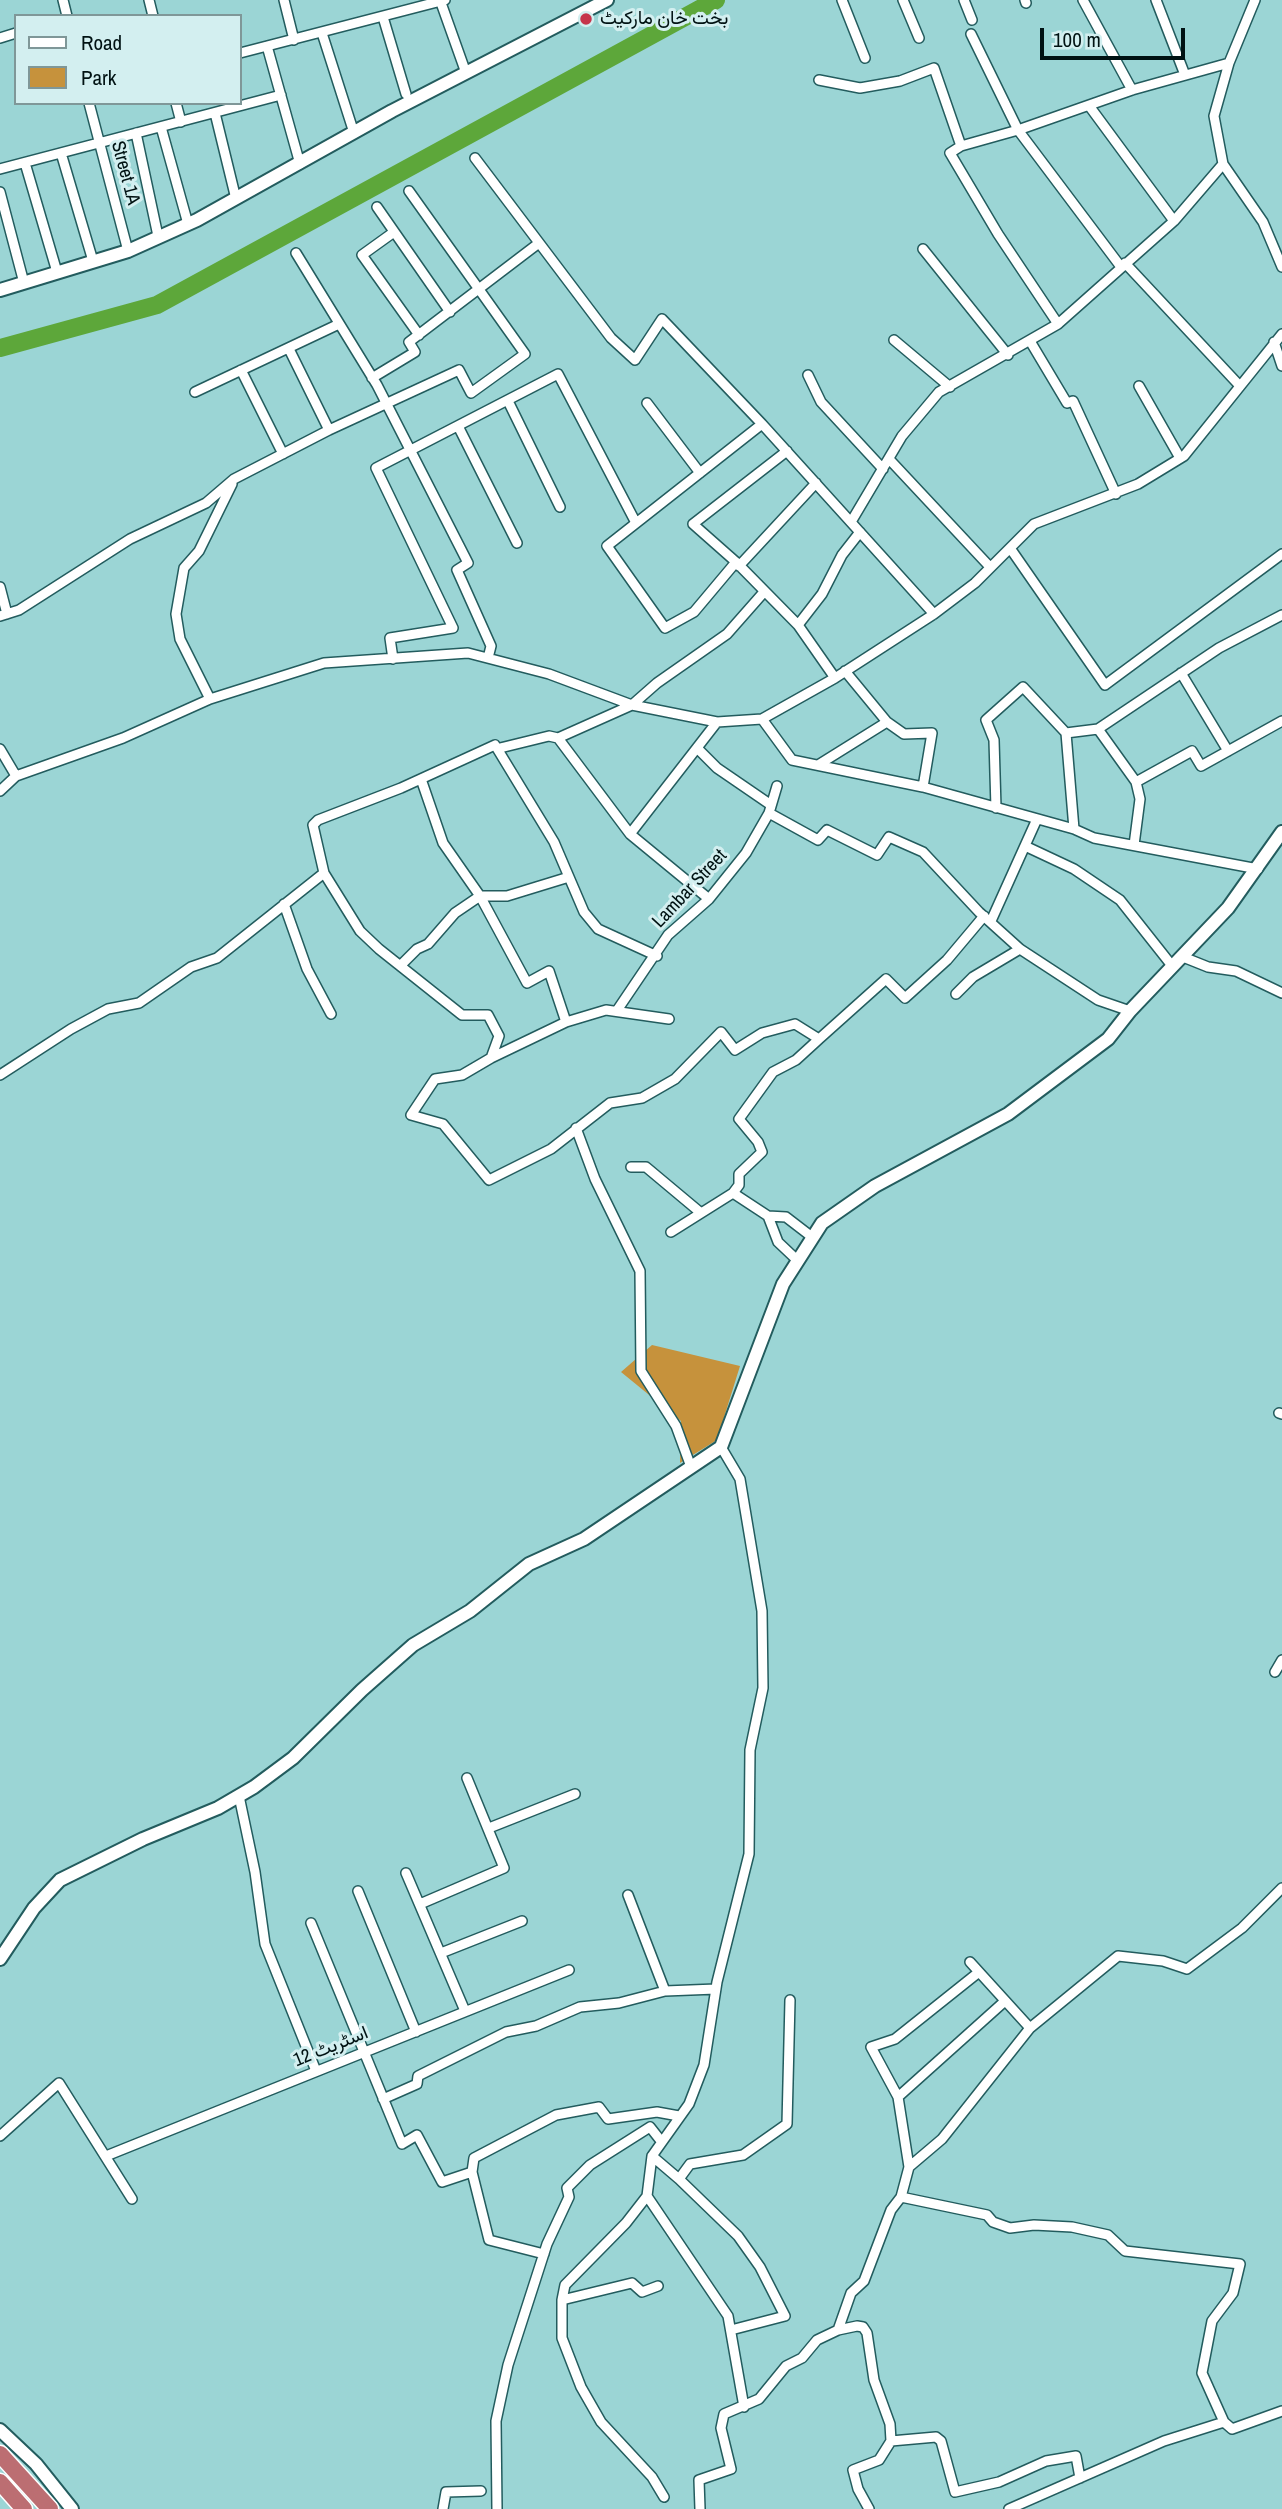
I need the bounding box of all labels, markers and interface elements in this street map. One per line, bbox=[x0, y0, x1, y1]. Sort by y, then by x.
place label: بخت خان مارکیٹ bbox=[600, 8, 728, 30]
marker: بخت خان مارکیٹ bbox=[578, 11, 594, 27]
legend bbox=[14, 14, 242, 105]
scale bar bbox=[1044, 14, 1189, 58]
text: 100 m bbox=[1053, 25, 1101, 54]
text: Road bbox=[81, 28, 122, 57]
text: Park bbox=[81, 63, 116, 92]
street label: Street 1A bbox=[106, 139, 144, 207]
street label: Lambar Street bbox=[648, 845, 732, 933]
street label: اسٹریٹ 12 bbox=[290, 2022, 372, 2072]

